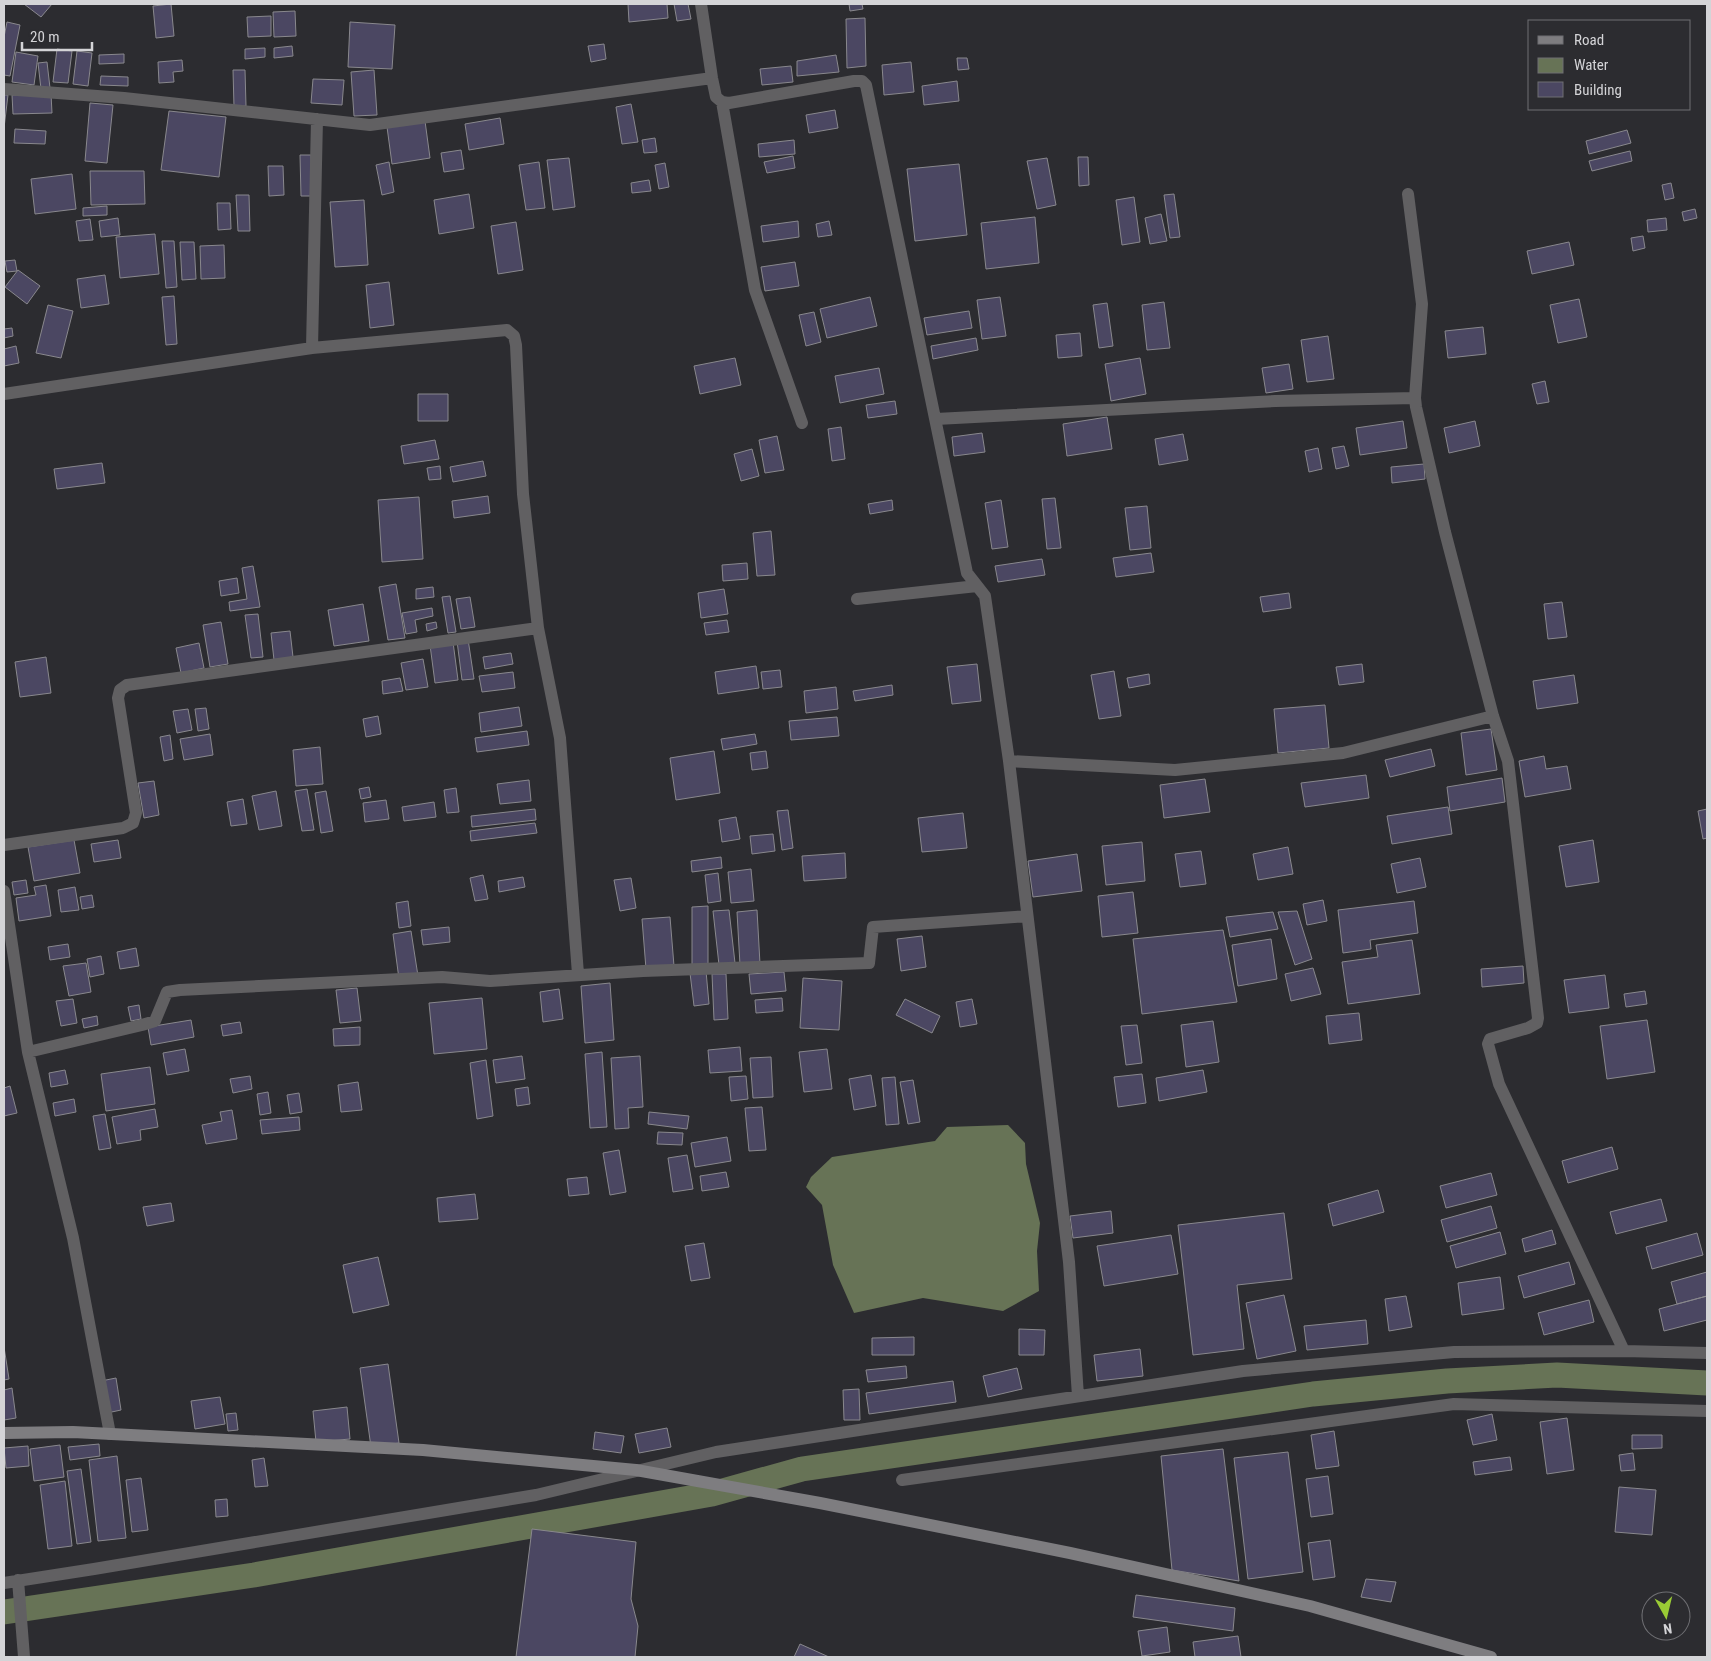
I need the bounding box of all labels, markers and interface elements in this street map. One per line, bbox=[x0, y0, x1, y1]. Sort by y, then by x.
scale bar bbox=[22, 20, 92, 52]
legend bbox=[1528, 20, 1691, 110]
text: 20 m bbox=[30, 28, 60, 46]
text: Road bbox=[1574, 31, 1604, 49]
text: Water bbox=[1574, 56, 1609, 74]
text: Building bbox=[1574, 81, 1622, 99]
north arrow bbox=[1641, 1591, 1691, 1641]
text: N bbox=[1662, 1620, 1673, 1637]

